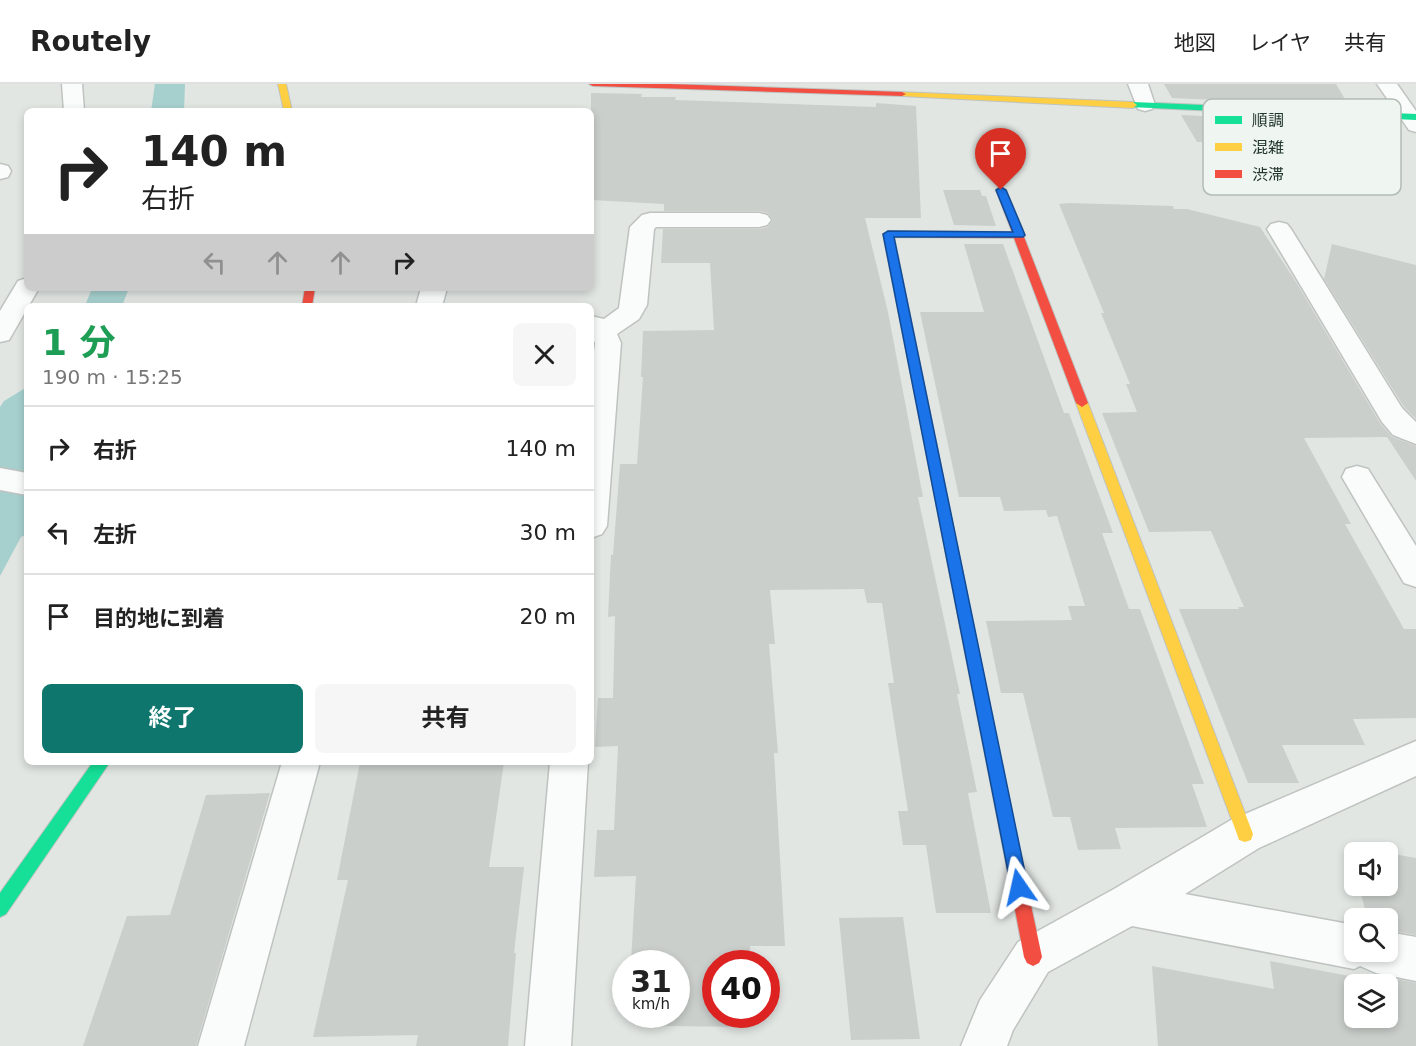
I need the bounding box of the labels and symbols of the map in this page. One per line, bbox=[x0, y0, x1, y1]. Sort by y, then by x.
legend bbox=[1203, 99, 1401, 195]
text: 順調 bbox=[1252, 111, 1284, 130]
pin bbox=[975, 128, 1026, 190]
text: 混雑 bbox=[1252, 138, 1284, 157]
text: 渋滞 bbox=[1252, 165, 1284, 184]
position arrow bbox=[987, 855, 1051, 919]
speed limit sign: 40 bbox=[702, 950, 780, 1028]

